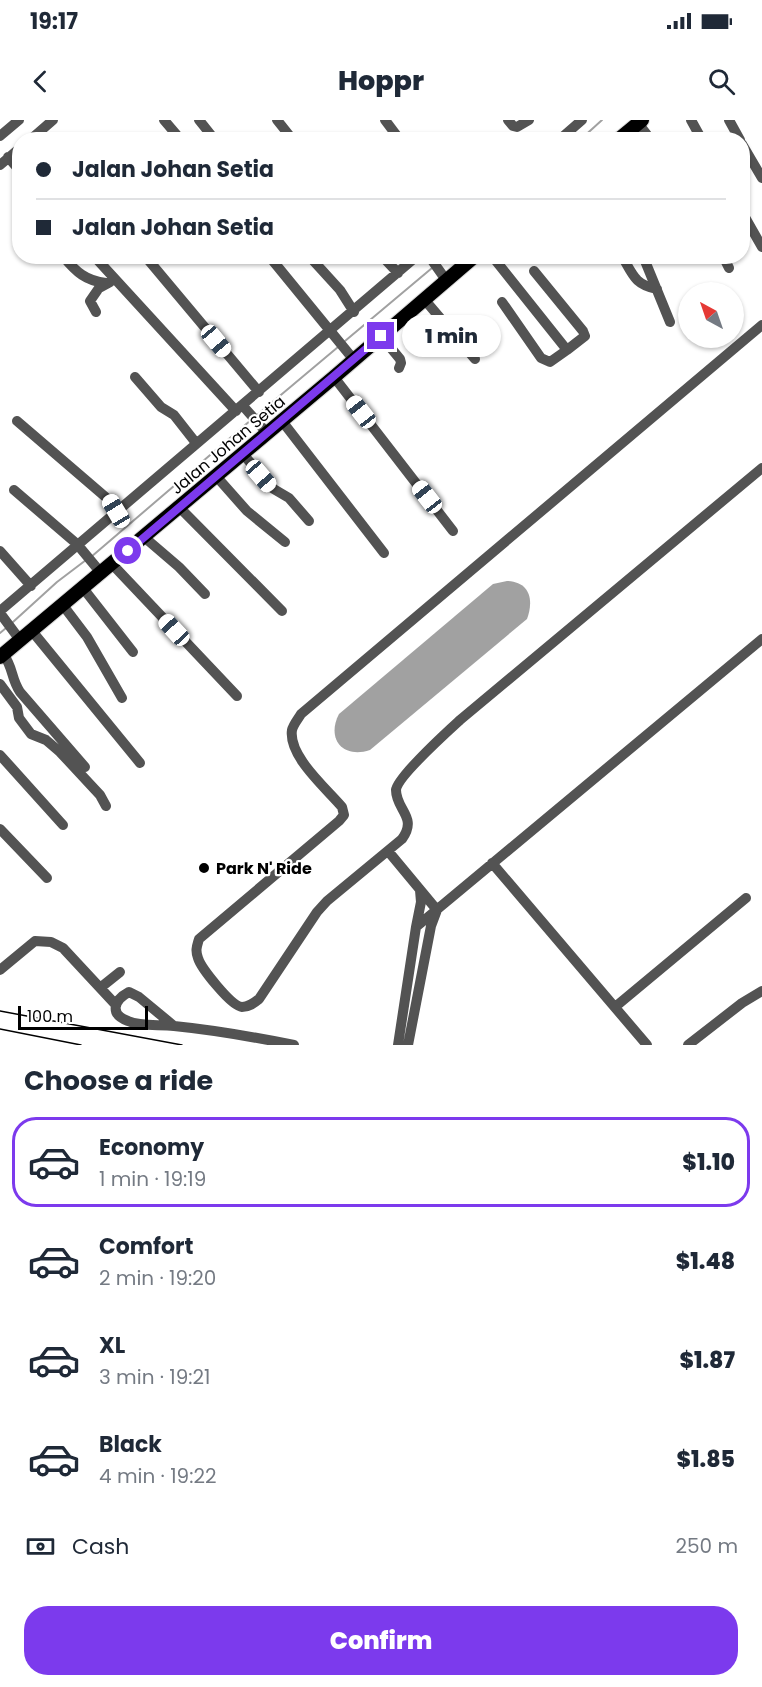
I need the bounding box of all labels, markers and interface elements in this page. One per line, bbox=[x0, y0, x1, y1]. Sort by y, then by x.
text: 19:17 bbox=[30, 6, 78, 37]
text: Hoppr bbox=[338, 62, 424, 99]
icon: back bbox=[24, 65, 57, 98]
icon: search bbox=[705, 65, 738, 98]
text: Jalan Johan Setia bbox=[72, 154, 274, 185]
text: Jalan Johan Setia bbox=[72, 212, 274, 243]
north arrow bbox=[678, 282, 744, 348]
map controls bbox=[678, 282, 744, 348]
callout: 1 min bbox=[402, 315, 501, 357]
car bbox=[198, 321, 234, 361]
route end bbox=[367, 322, 394, 349]
text: 1 min bbox=[425, 322, 478, 350]
street label: Jalan Johan Setia bbox=[166, 390, 290, 500]
car bbox=[343, 392, 379, 432]
car bbox=[242, 457, 280, 495]
car bbox=[409, 477, 445, 517]
car bbox=[99, 491, 133, 531]
route start bbox=[114, 537, 141, 564]
car bbox=[155, 611, 193, 649]
place label: Park N' Ride bbox=[216, 857, 312, 880]
marker: Park N' Ride bbox=[197, 861, 211, 875]
scale bar bbox=[18, 1003, 148, 1031]
text: 100 m bbox=[27, 1005, 73, 1028]
text: Choose a ride bbox=[24, 1062, 213, 1099]
text: Economy bbox=[99, 1132, 204, 1163]
icon: car bbox=[27, 1135, 81, 1189]
text: $1.10 bbox=[682, 1147, 735, 1178]
text: 1 min · 19:19 bbox=[99, 1165, 206, 1193]
text: Comfort bbox=[99, 1231, 193, 1262]
icon: car bbox=[27, 1234, 81, 1288]
text: $1.48 bbox=[676, 1246, 735, 1277]
text: 2 min · 19:20 bbox=[99, 1264, 216, 1292]
text: XL bbox=[99, 1330, 125, 1361]
icon: car bbox=[27, 1333, 81, 1387]
text: $1.87 bbox=[679, 1345, 735, 1376]
text: 3 min · 19:21 bbox=[99, 1363, 211, 1391]
text: Black bbox=[99, 1429, 162, 1460]
icon: car bbox=[27, 1432, 81, 1486]
text: $1.85 bbox=[677, 1444, 735, 1475]
text: 4 min · 19:22 bbox=[99, 1462, 216, 1490]
icon: cash bbox=[24, 1530, 57, 1563]
text: Cash bbox=[72, 1531, 129, 1562]
text: 250 m bbox=[675, 1532, 738, 1560]
button: Confirm bbox=[24, 1606, 738, 1675]

